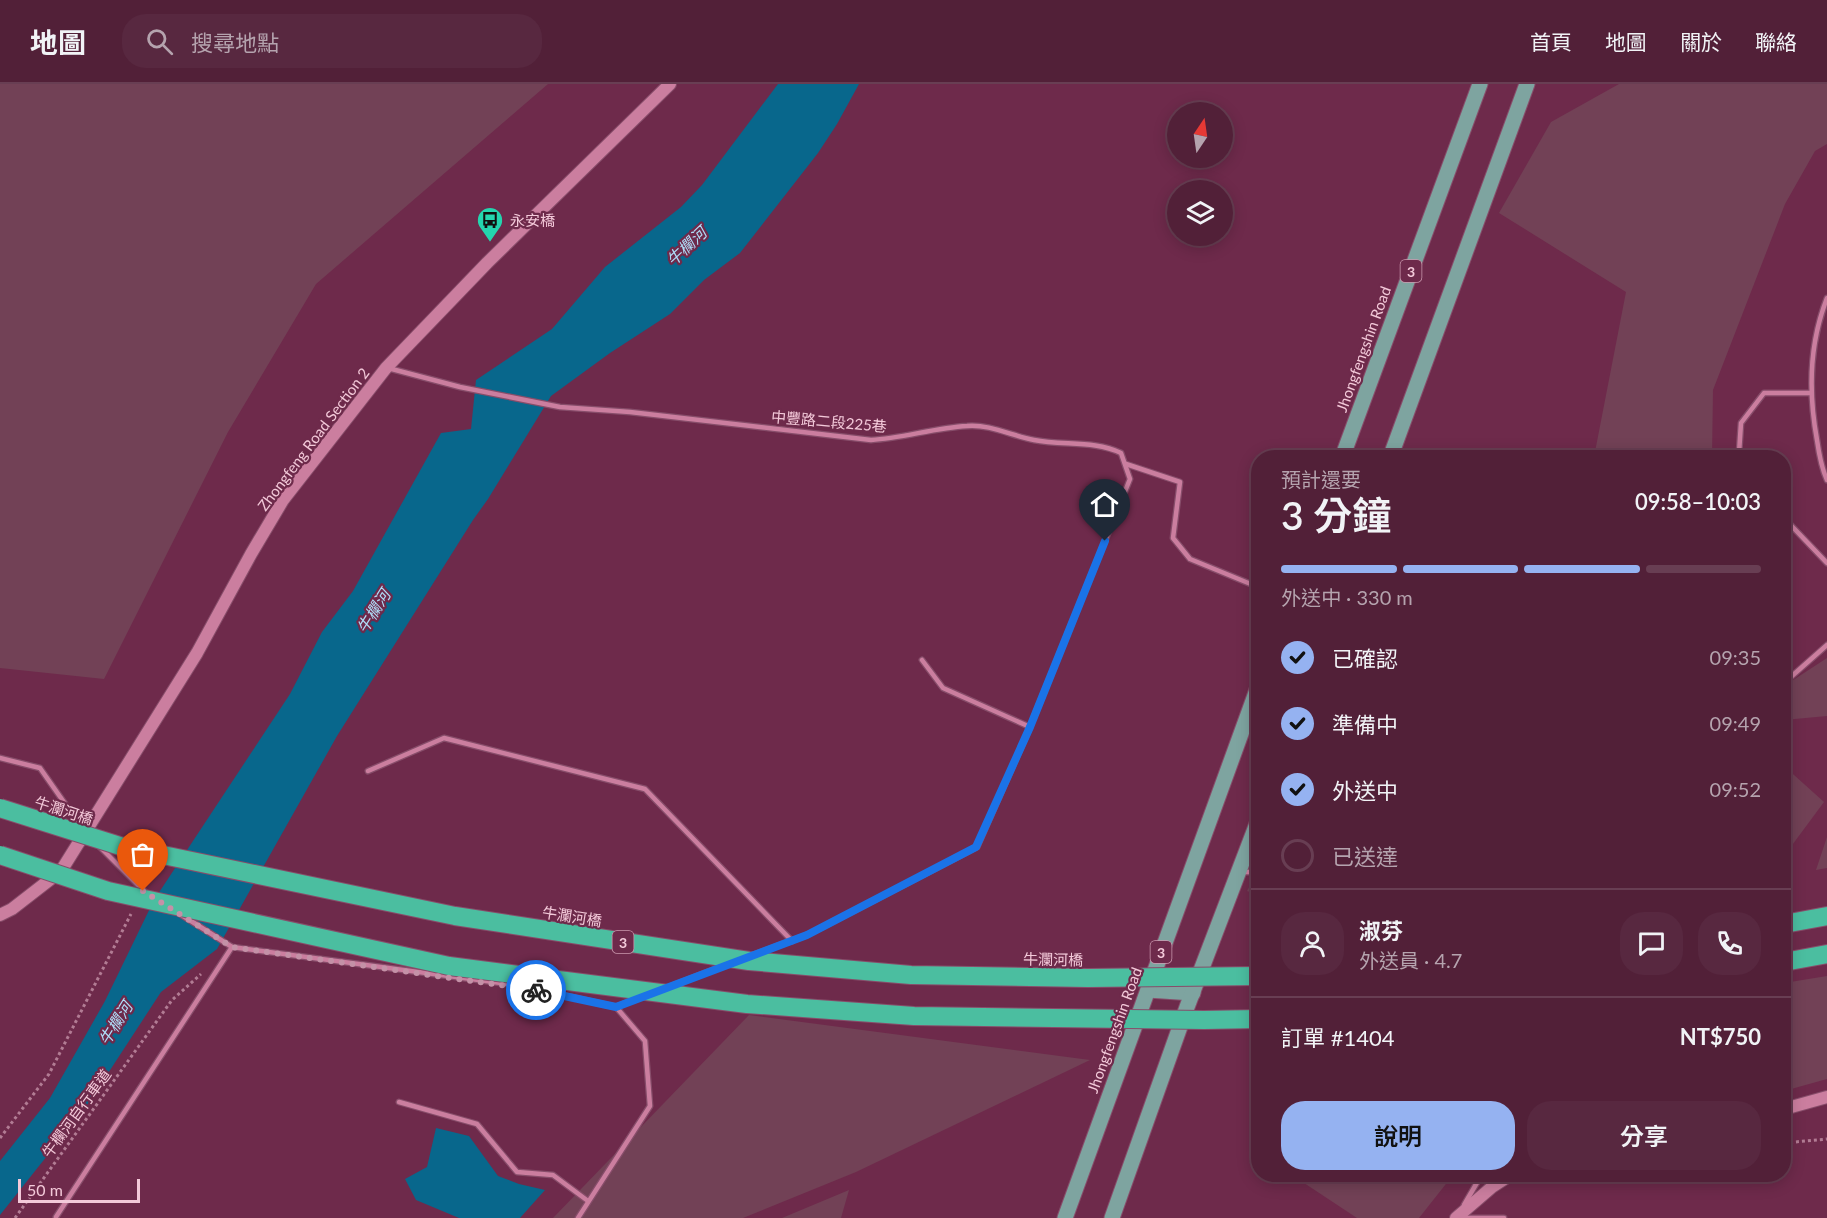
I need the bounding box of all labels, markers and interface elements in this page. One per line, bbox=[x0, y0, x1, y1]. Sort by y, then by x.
search box bbox=[122, 14, 542, 68]
text: 地圖 bbox=[30, 25, 86, 59]
icon: search bbox=[143, 25, 176, 58]
text: 搜尋地點 bbox=[191, 29, 279, 56]
text: 首頁 bbox=[1530, 29, 1572, 54]
text: 地圖 bbox=[1605, 29, 1647, 54]
text: 關於 bbox=[1680, 29, 1722, 54]
text: 聯絡 bbox=[1755, 29, 1797, 54]
north arrow bbox=[1167, 102, 1233, 168]
map controls bbox=[1167, 102, 1233, 246]
button: layers bbox=[1167, 180, 1233, 246]
bus stop icon: 永安橋 bbox=[475, 205, 505, 243]
place label: 永安橋 bbox=[510, 211, 555, 229]
water label: 牛欄河 bbox=[662, 221, 712, 269]
road number: 3 bbox=[1400, 260, 1422, 282]
street label: Jhongfengshin Road bbox=[1332, 284, 1394, 414]
street label: Zhongfeng Road Section 2 bbox=[253, 364, 373, 514]
street label: 中豐路二段225巷 bbox=[770, 407, 888, 435]
text: 預計還要 bbox=[1281, 467, 1361, 491]
pin bbox=[1079, 479, 1130, 541]
icon: home bbox=[1088, 488, 1121, 521]
text: 09:58–10:03 bbox=[1635, 488, 1761, 515]
text: 3 分鐘 bbox=[1281, 492, 1391, 538]
water label: 牛欄河 bbox=[352, 583, 395, 636]
text: 外送中 · 330 m bbox=[1281, 585, 1413, 609]
icon: check bbox=[1281, 641, 1314, 674]
text: 已確認 bbox=[1332, 645, 1398, 672]
text: 09:35 bbox=[1710, 645, 1761, 669]
icon: check bbox=[1281, 707, 1314, 740]
text: 準備中 bbox=[1332, 711, 1398, 738]
text: 09:49 bbox=[1710, 711, 1761, 735]
icon: check bbox=[1281, 773, 1314, 806]
text: 外送中 bbox=[1332, 777, 1398, 804]
text: 09:52 bbox=[1710, 777, 1761, 801]
street label: 牛瀾河橋 bbox=[33, 792, 95, 828]
pin bbox=[117, 829, 168, 891]
icon: bag bbox=[126, 838, 159, 871]
text: 已送達 bbox=[1332, 843, 1398, 870]
street label: 牛瀾河橋 bbox=[541, 902, 603, 930]
button: person bbox=[1281, 912, 1344, 975]
button: chat bbox=[1620, 912, 1683, 975]
button: phone bbox=[1698, 912, 1761, 975]
text: 淑芬 bbox=[1359, 917, 1403, 944]
road number: 3 bbox=[612, 931, 634, 953]
road number: 3 bbox=[1150, 941, 1172, 963]
text: 外送員 · 4.7 bbox=[1359, 948, 1462, 972]
street label: 牛瀾河橋 bbox=[1023, 949, 1083, 969]
courier bbox=[506, 960, 566, 1020]
street label: Jhongfengshin Road bbox=[1083, 965, 1145, 1095]
icon: bike bbox=[520, 974, 553, 1007]
water label: 牛欄河 bbox=[94, 995, 137, 1048]
text: NT$750 bbox=[1680, 1023, 1761, 1050]
text: 訂單 #1404 bbox=[1281, 1024, 1394, 1051]
street label: 牛欄河自行車道 bbox=[38, 1065, 114, 1161]
button: 說明 bbox=[1281, 1101, 1515, 1170]
button: 分享 bbox=[1527, 1101, 1761, 1170]
scale bar bbox=[18, 1176, 140, 1204]
text: 50 m bbox=[27, 1180, 63, 1199]

